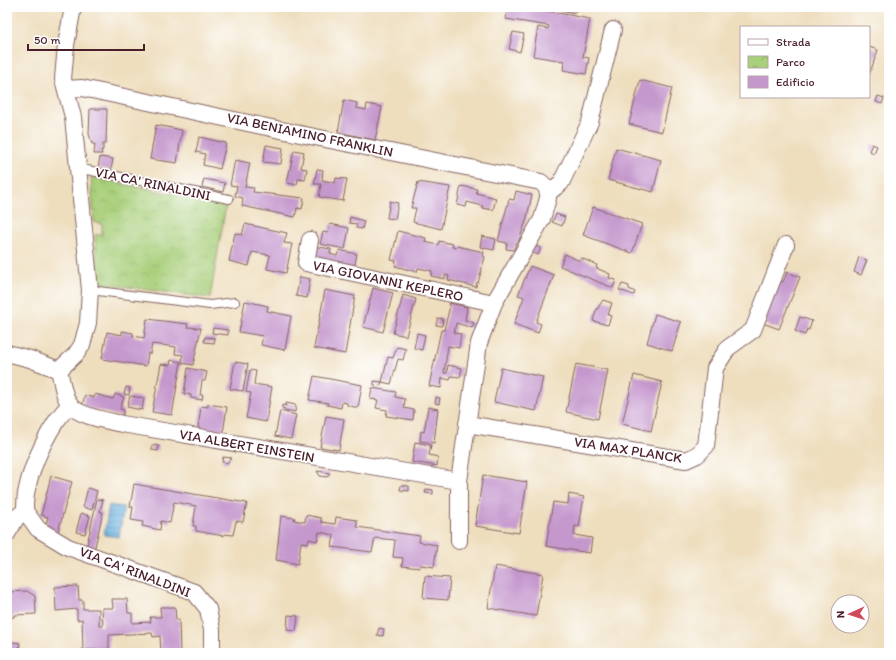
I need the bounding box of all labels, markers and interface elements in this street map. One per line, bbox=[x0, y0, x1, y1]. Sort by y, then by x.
scale bar bbox=[28, 26, 144, 52]
legend bbox=[740, 26, 870, 98]
text: 50 m bbox=[34, 33, 60, 47]
text: Strada bbox=[776, 35, 811, 49]
text: Parco bbox=[776, 55, 805, 69]
text: Edificio bbox=[776, 75, 815, 89]
street label: VIA BENIAMINO FRANKLIN bbox=[225, 109, 395, 161]
street label: VIA CA' RINALDINI bbox=[94, 163, 212, 205]
street label: VIA GIOVANNI KEPLERO bbox=[311, 257, 465, 305]
street label: VIA ALBERT EINSTEIN bbox=[178, 426, 316, 466]
street label: VIA MAX PLANCK bbox=[573, 433, 683, 467]
street label: VIA CA' RINALDINI bbox=[77, 543, 193, 601]
north arrow bbox=[830, 594, 870, 634]
text: N bbox=[834, 610, 847, 619]

